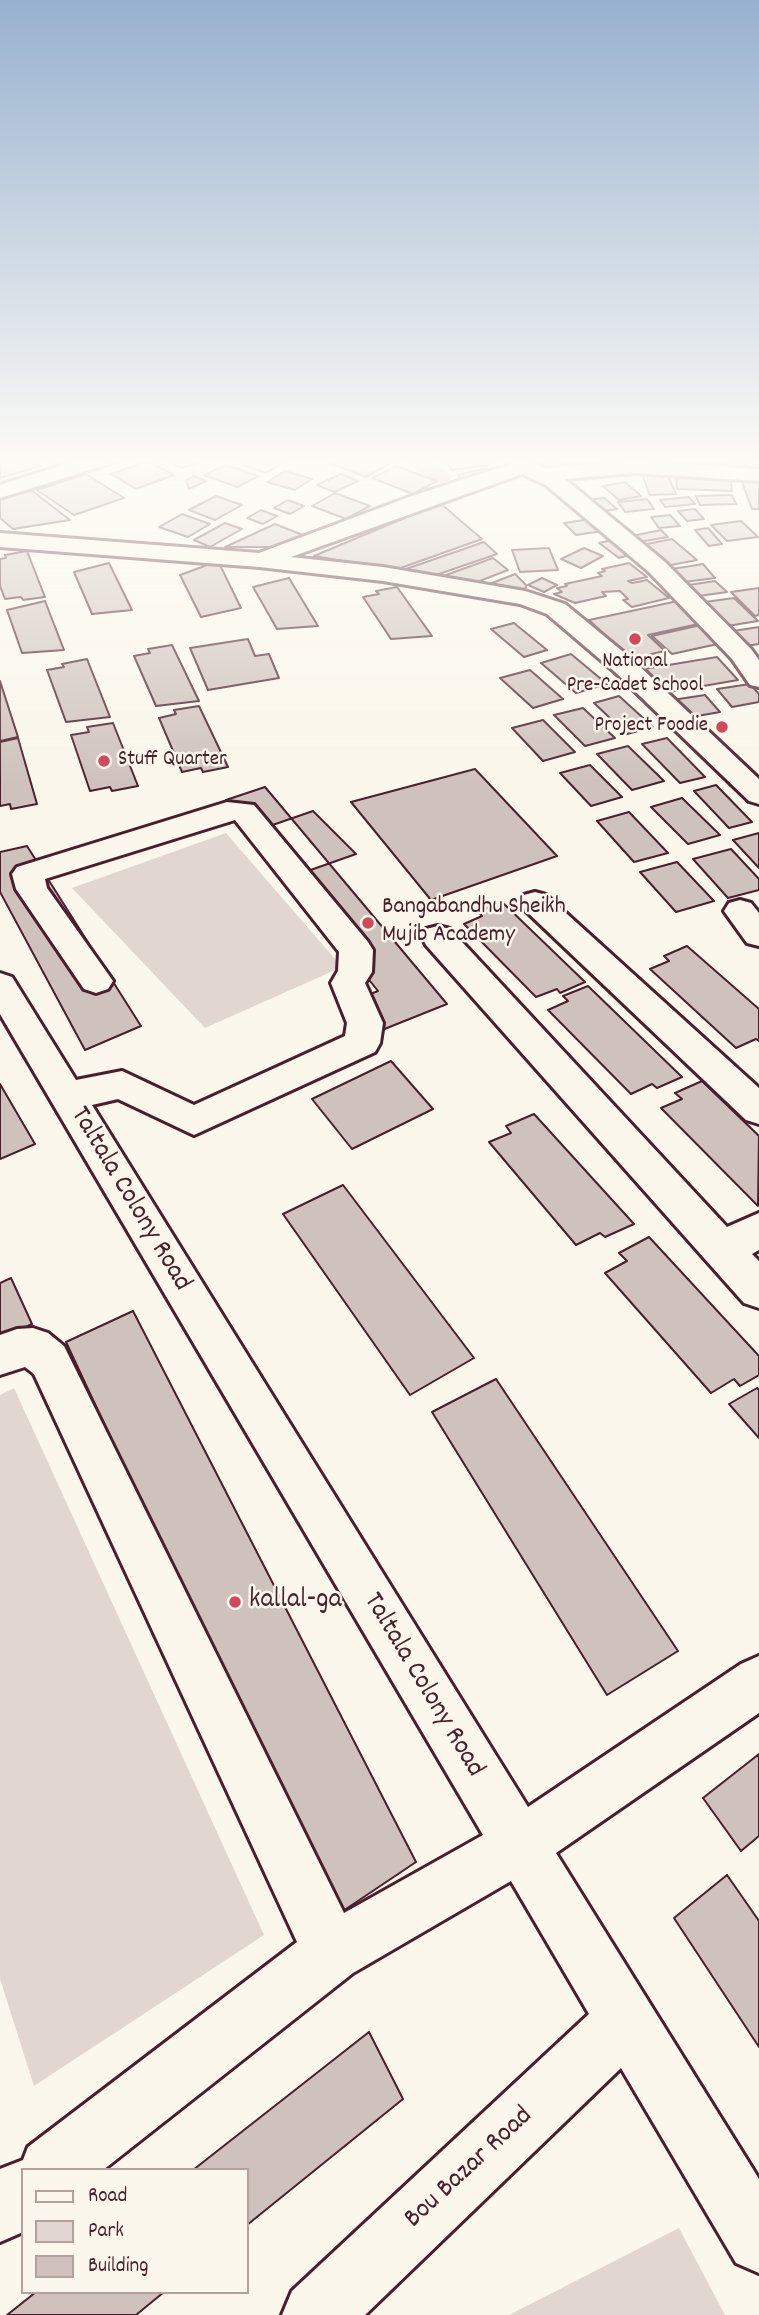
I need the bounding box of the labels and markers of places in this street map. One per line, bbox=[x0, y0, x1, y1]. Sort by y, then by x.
marker: National Pre-Cadet School bbox=[627, 631, 643, 647]
place label: National Pre-Cadet School bbox=[567, 650, 703, 700]
place label: Project Foodie bbox=[595, 714, 708, 740]
marker: Project Foodie bbox=[714, 719, 730, 735]
place label: Stuff Quarter bbox=[118, 748, 227, 774]
marker: Stuff Quarter bbox=[96, 753, 112, 769]
place label: Bangabandhu Sheikh Mujib Academy bbox=[382, 895, 566, 951]
marker: Bangabandhu Sheikh Mujib Academy bbox=[360, 915, 376, 931]
place label: kallal-ga bbox=[249, 1585, 342, 1619]
marker: kallal-ga bbox=[227, 1594, 243, 1610]

